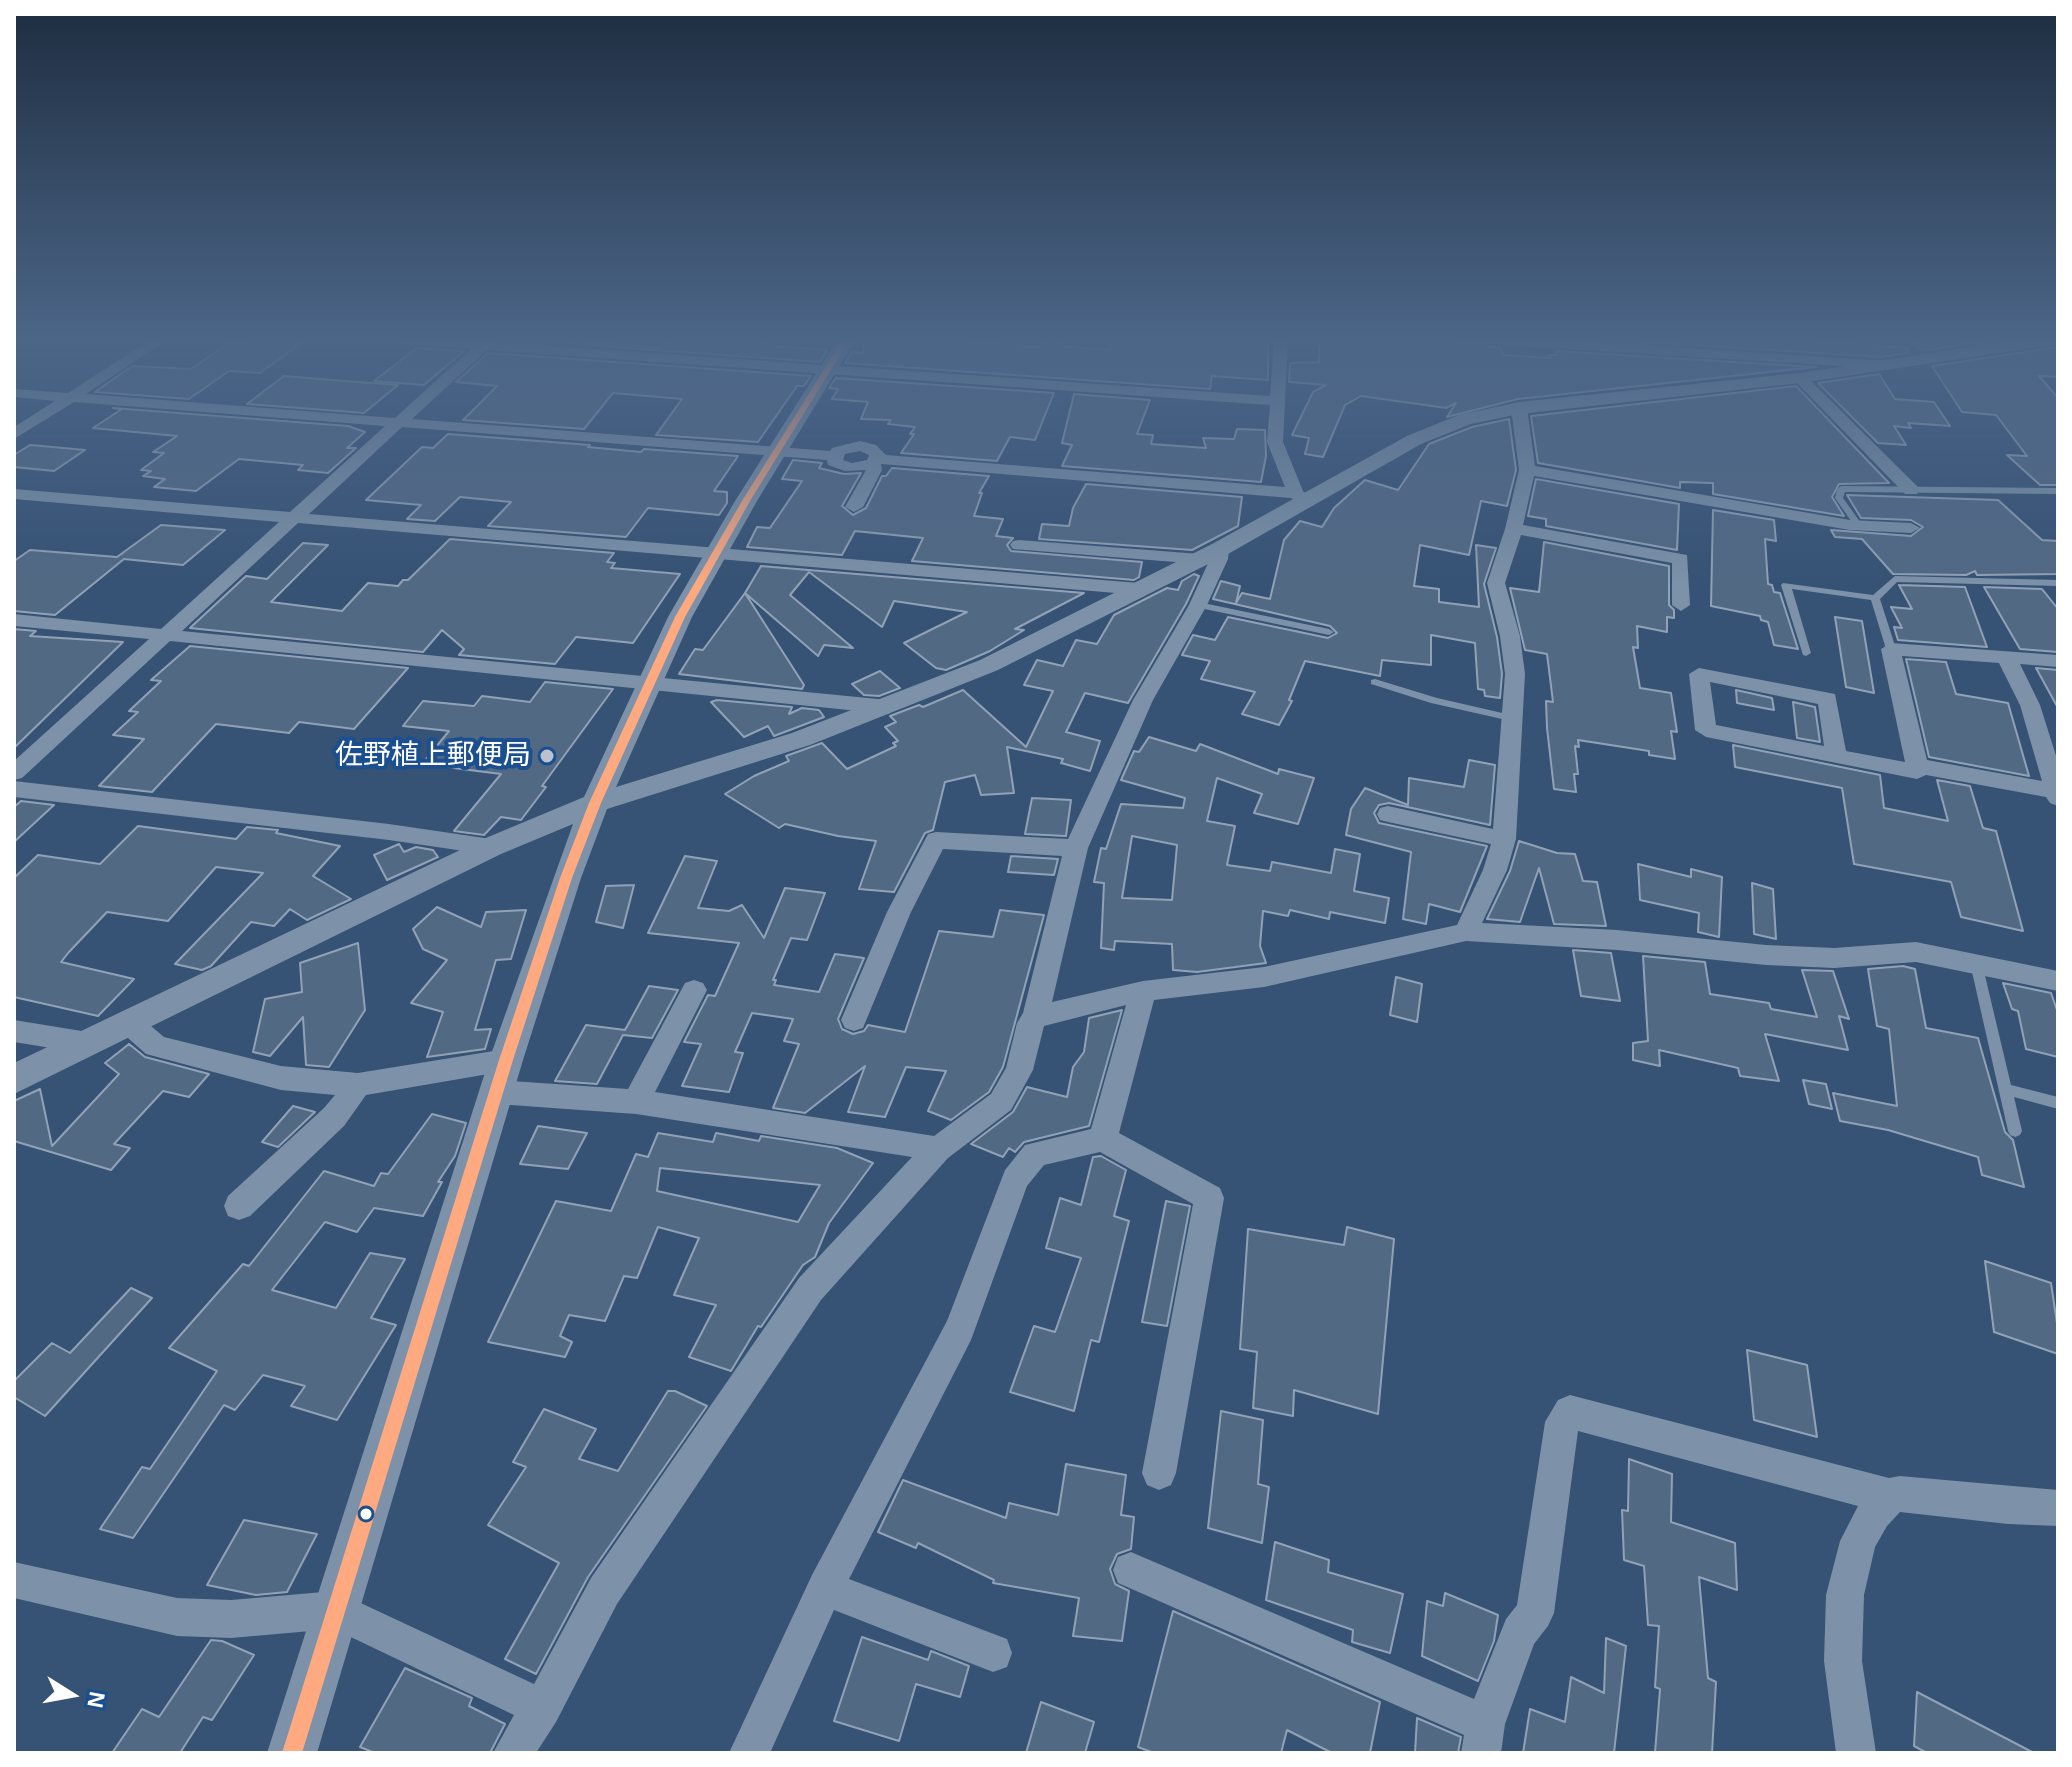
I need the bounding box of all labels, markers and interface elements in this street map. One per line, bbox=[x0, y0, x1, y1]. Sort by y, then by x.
place label: 佐野植上郵便局 bbox=[335, 739, 531, 773]
marker: 佐野植上郵便局 bbox=[538, 747, 556, 765]
unlabelled marker bbox=[358, 1506, 374, 1522]
north arrow bbox=[32, 1655, 112, 1735]
text: N bbox=[82, 1689, 110, 1710]

